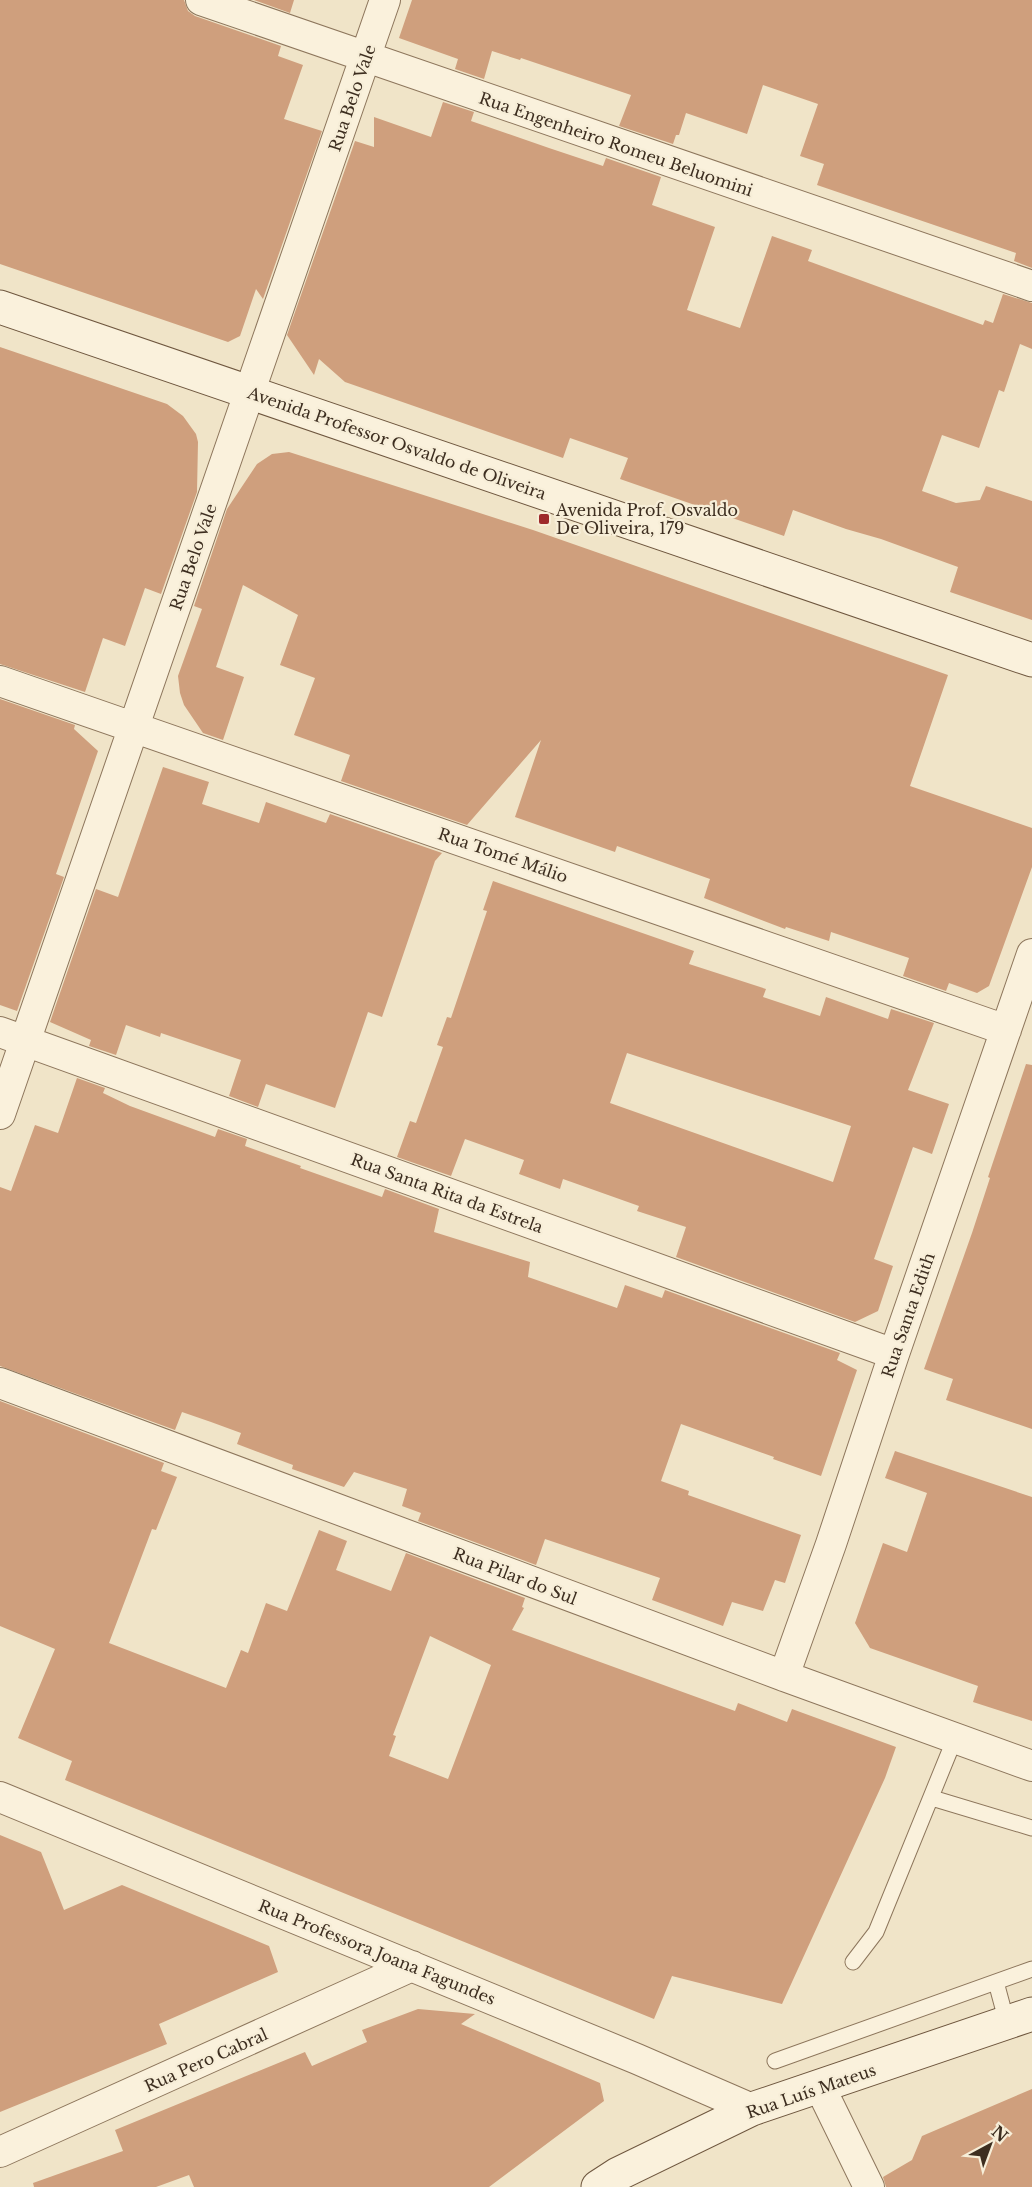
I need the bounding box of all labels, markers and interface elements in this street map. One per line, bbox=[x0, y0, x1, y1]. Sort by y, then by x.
street label: Rua Belo Vale bbox=[324, 42, 380, 154]
street label: Rua Engenheiro Romeu Beluomini bbox=[476, 88, 756, 201]
street label: Avenida Professor Osvaldo de Oliveira bbox=[244, 382, 549, 504]
place label: Avenida Prof. Osvaldo De Oliveira, 179 bbox=[555, 500, 738, 538]
street label: Rua Belo Vale bbox=[165, 501, 221, 613]
marker: Avenida Prof. Osvaldo De Oliveira, 179 bbox=[537, 512, 551, 526]
street label: Rua Tomé Málio bbox=[435, 823, 571, 887]
street label: Rua Santa Rita da Estrela bbox=[348, 1149, 546, 1237]
street label: Rua Santa Edith bbox=[877, 1250, 939, 1380]
street label: Rua Pilar do Sul bbox=[450, 1543, 580, 1609]
street label: Rua Professora Joana Fagundes bbox=[255, 1895, 499, 2009]
street label: Rua Pero Cabral bbox=[141, 2024, 271, 2096]
street label: Rua Luís Mateus bbox=[744, 2059, 878, 2123]
north arrow bbox=[960, 2115, 1020, 2175]
text: N bbox=[988, 2121, 1012, 2146]

